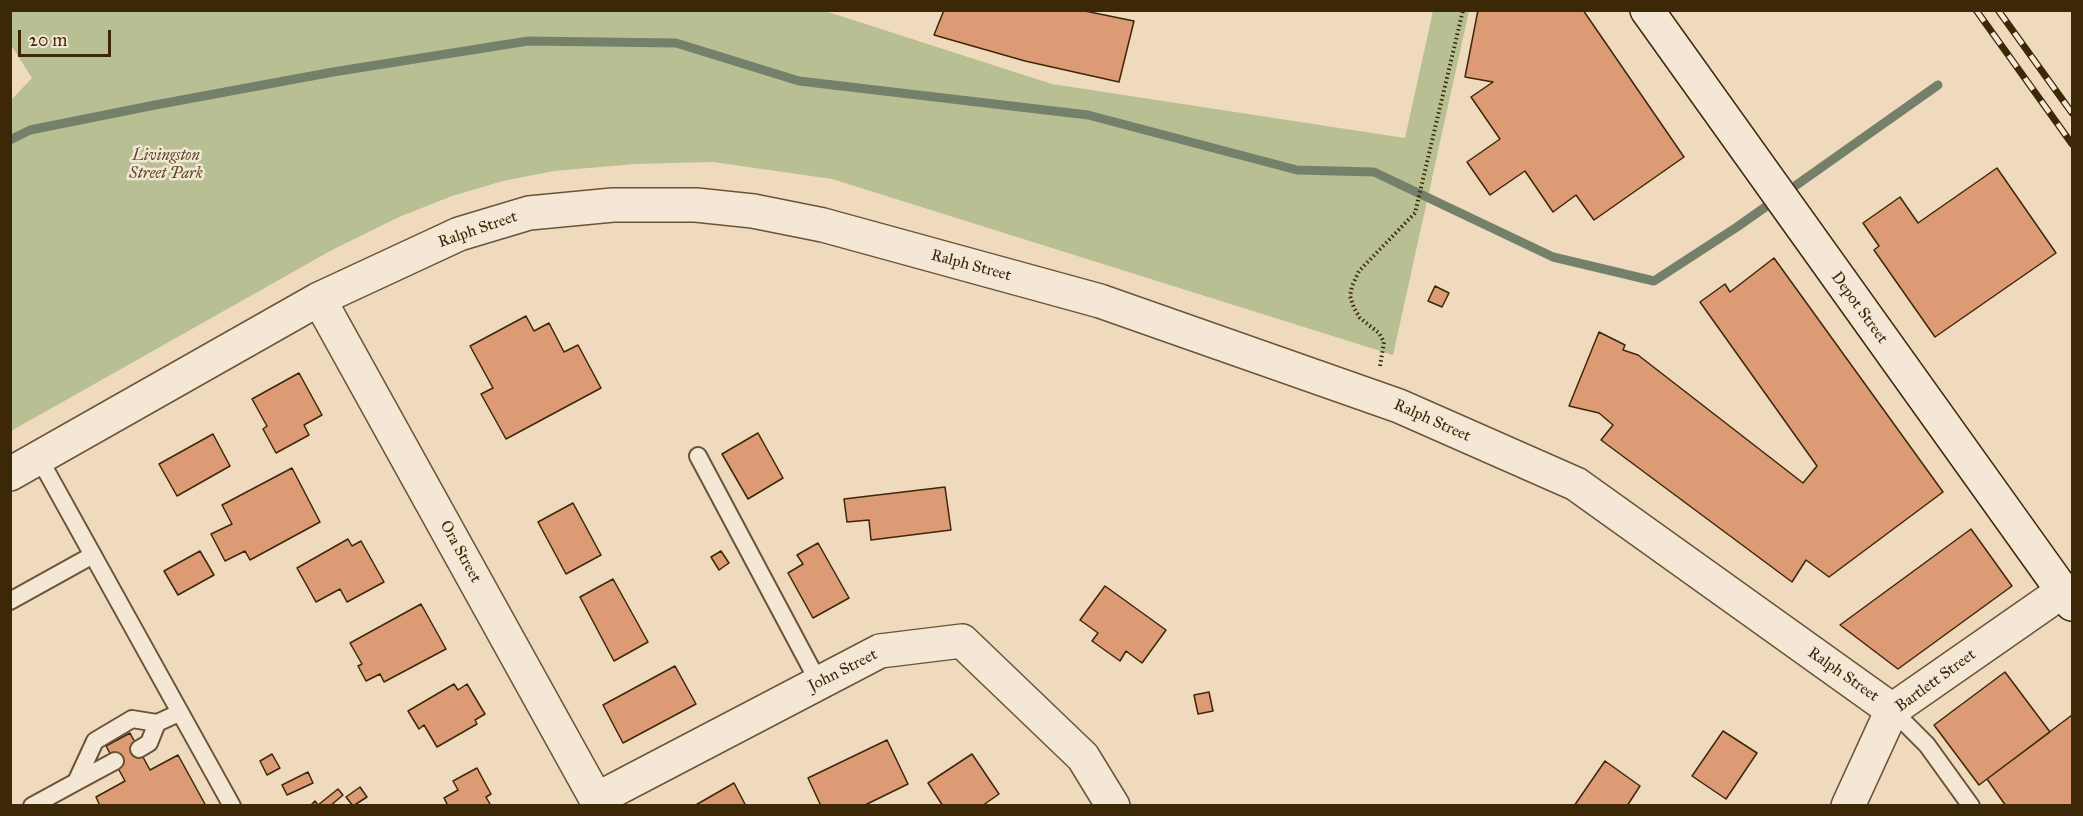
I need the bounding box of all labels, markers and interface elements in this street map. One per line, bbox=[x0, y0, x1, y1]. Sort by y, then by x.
scale bar bbox=[21, 18, 114, 56]
text: 20 m bbox=[29, 29, 67, 51]
park label: Livingston Street Park bbox=[129, 146, 203, 184]
street label: Ralph Street bbox=[436, 208, 520, 252]
street label: Ralph Street bbox=[929, 246, 1013, 286]
street label: Depot Street bbox=[1826, 268, 1892, 348]
street label: Ralph Street bbox=[1390, 395, 1474, 447]
street label: Ora Street bbox=[435, 518, 485, 586]
street label: Ralph Street bbox=[1804, 644, 1882, 706]
street label: John Street bbox=[805, 645, 881, 697]
street label: Bartlett Street bbox=[1892, 645, 1980, 717]

